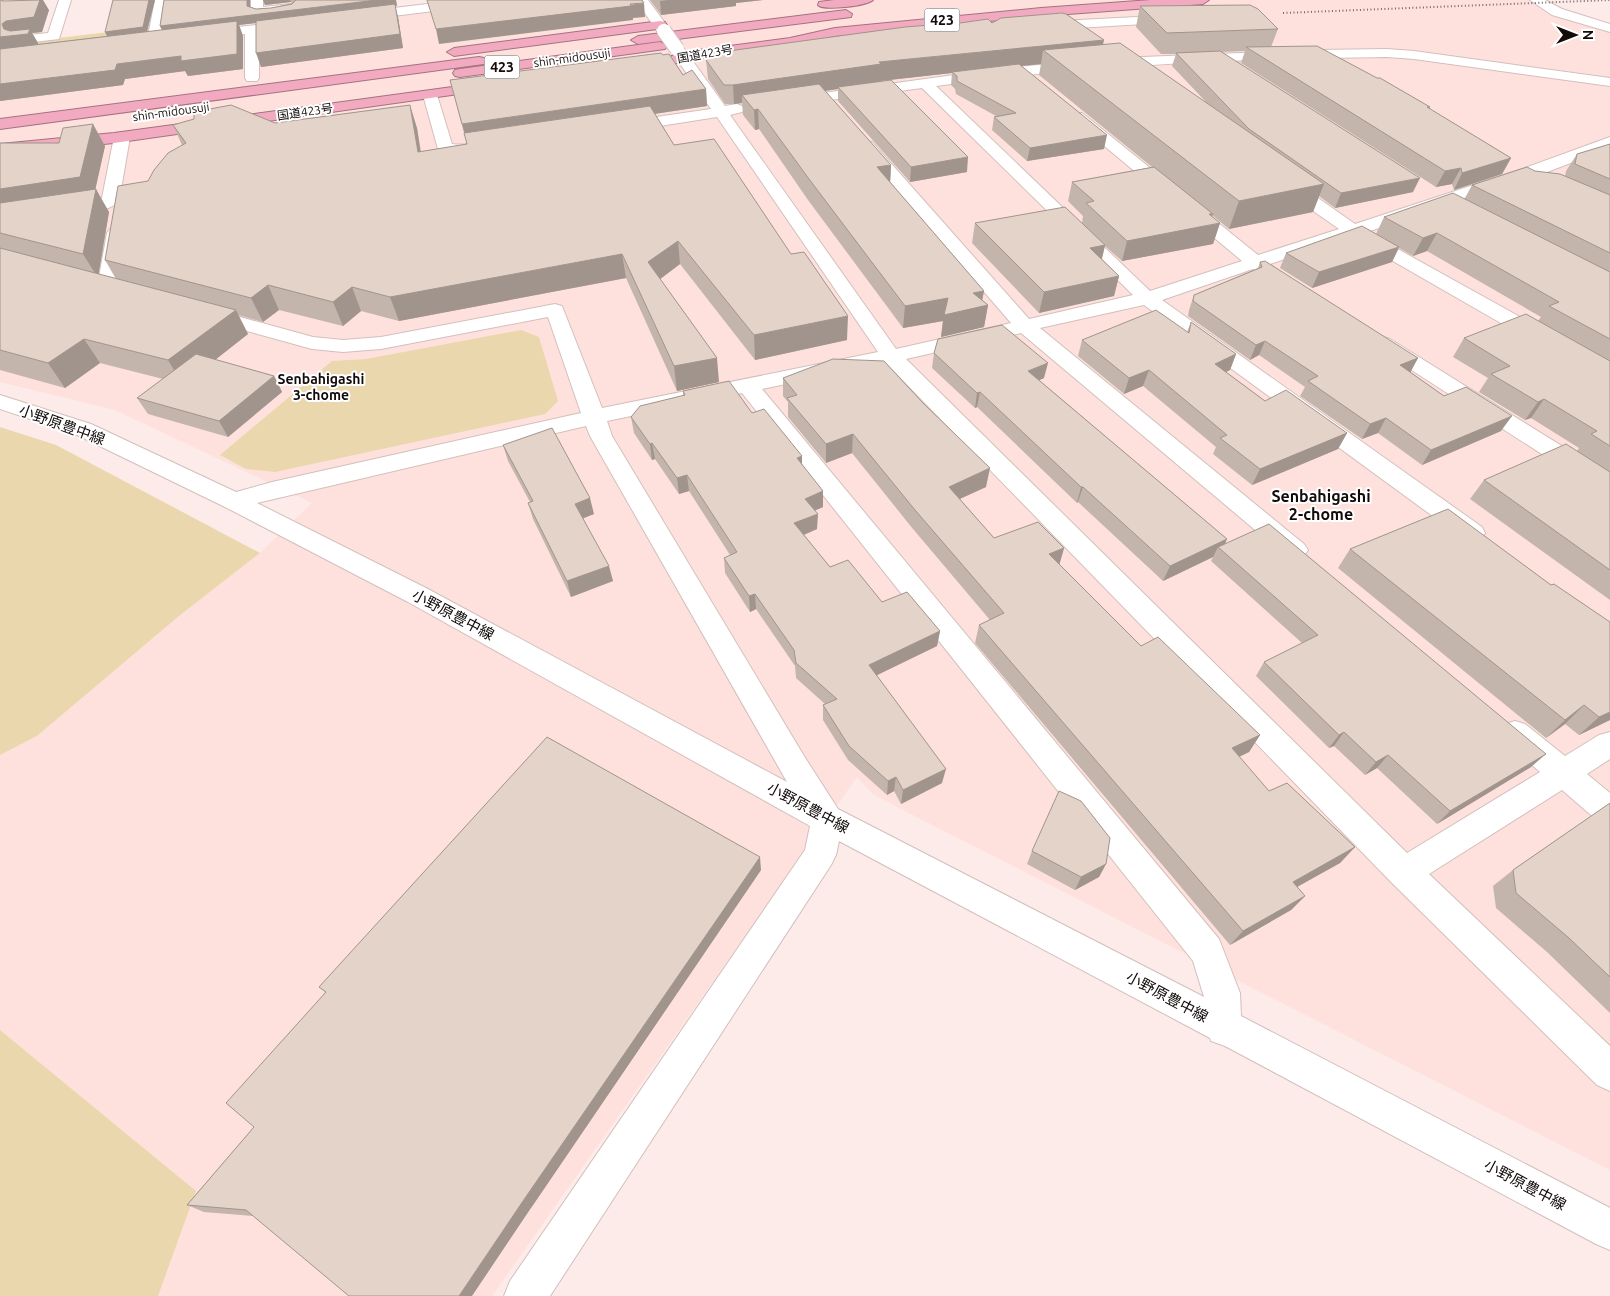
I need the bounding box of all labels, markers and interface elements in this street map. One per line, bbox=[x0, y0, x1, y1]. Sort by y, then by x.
road number: 423 bbox=[924, 8, 960, 32]
north arrow bbox=[1550, 10, 1600, 60]
text: N bbox=[1580, 30, 1596, 40]
street label: 国道423号 bbox=[676, 42, 734, 65]
street label: shin-midousuji bbox=[533, 46, 611, 69]
road number: 423 bbox=[484, 56, 520, 78]
street label: shin-midousuji bbox=[132, 100, 210, 123]
street label: 国道423号 bbox=[276, 101, 334, 122]
district label: Senbahigashi 3-chome bbox=[278, 371, 365, 403]
street label: 小野原豊中線 bbox=[17, 401, 107, 448]
district label: Senbahigashi 2-chome bbox=[1271, 487, 1371, 523]
street label: 小野原豊中線 bbox=[410, 586, 497, 643]
street label: 小野原豊中線 bbox=[765, 779, 852, 836]
street label: 小野原豊中線 bbox=[1124, 968, 1211, 1025]
street label: 小野原豊中線 bbox=[1482, 1156, 1569, 1213]

